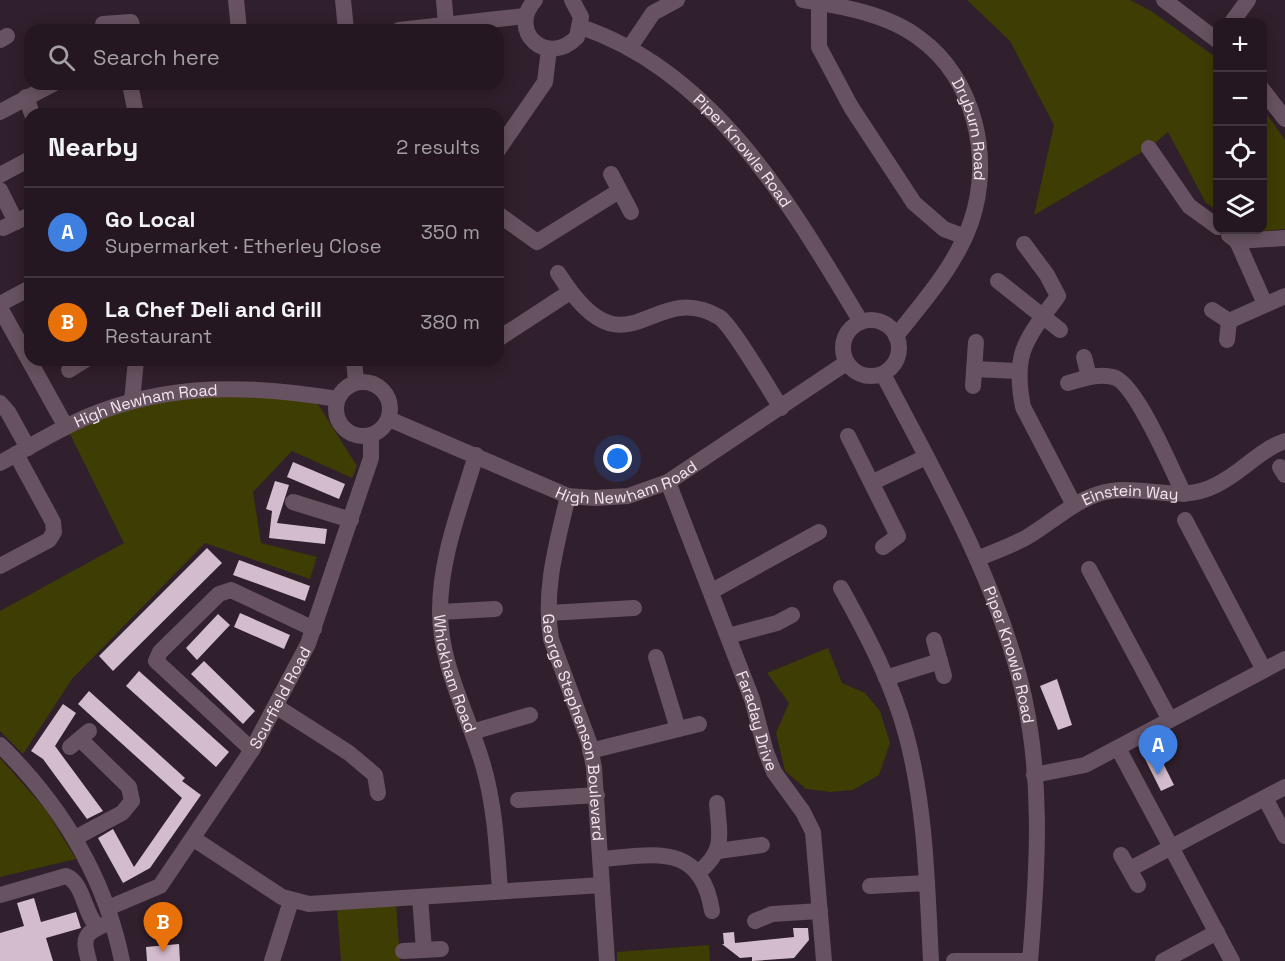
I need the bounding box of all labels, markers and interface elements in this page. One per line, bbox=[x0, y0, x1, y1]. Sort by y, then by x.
map controls bbox=[1213, 18, 1267, 234]
button: + bbox=[1213, 18, 1267, 72]
search box bbox=[24, 24, 504, 90]
icon: search bbox=[45, 41, 78, 74]
text: Search here bbox=[93, 43, 220, 71]
button: − bbox=[1213, 72, 1267, 126]
street label: Dryburn Road bbox=[947, 74, 990, 181]
street label: Piper Knowle Road bbox=[689, 89, 796, 212]
button: locate bbox=[1213, 126, 1267, 180]
text: Nearby bbox=[48, 130, 138, 164]
text: 2 results bbox=[396, 134, 480, 160]
button: layers bbox=[1213, 180, 1267, 234]
text: Go Local bbox=[105, 205, 195, 233]
text: A bbox=[61, 219, 74, 245]
text: 350 m bbox=[421, 219, 480, 245]
text: Supermarket · Etherley Close bbox=[105, 233, 382, 259]
text: La Chef Deli and Grill bbox=[105, 295, 322, 323]
text: B bbox=[61, 309, 74, 335]
text: 380 m bbox=[420, 309, 480, 335]
text: Restaurant bbox=[105, 323, 212, 349]
street label: High Newham Road bbox=[71, 379, 218, 432]
your location bbox=[603, 444, 632, 473]
street label: High Newham Road bbox=[552, 456, 701, 509]
street label: Einstein Way bbox=[1078, 480, 1179, 511]
street label: Piper Knowle Road bbox=[979, 583, 1039, 725]
street label: George Stephenson Boulevard bbox=[538, 613, 609, 842]
street label: Whickham Road bbox=[429, 614, 481, 735]
street label: Scurfield Road bbox=[244, 643, 316, 753]
street label: Faraday Drive bbox=[731, 668, 783, 774]
pin: A bbox=[1138, 726, 1178, 775]
pin: B bbox=[144, 902, 182, 952]

